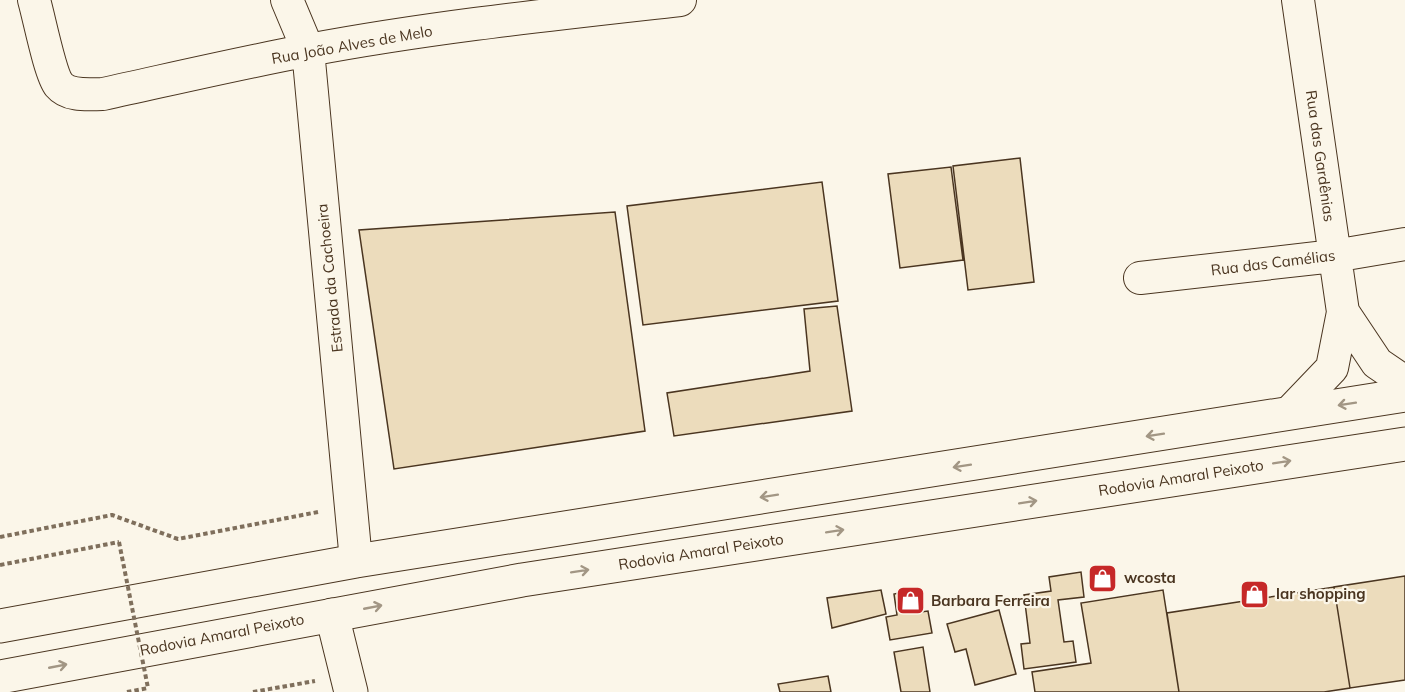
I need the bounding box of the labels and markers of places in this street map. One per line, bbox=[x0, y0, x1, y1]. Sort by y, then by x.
shop icon: wcosta bbox=[1087, 562, 1119, 594]
place label: wcosta bbox=[1124, 568, 1176, 587]
shop icon: lar shopping bbox=[1239, 578, 1271, 610]
place label: lar shopping bbox=[1276, 584, 1366, 603]
shop icon: Barbara Ferreira bbox=[894, 585, 926, 617]
place label: Barbara Ferreira bbox=[931, 591, 1050, 610]

